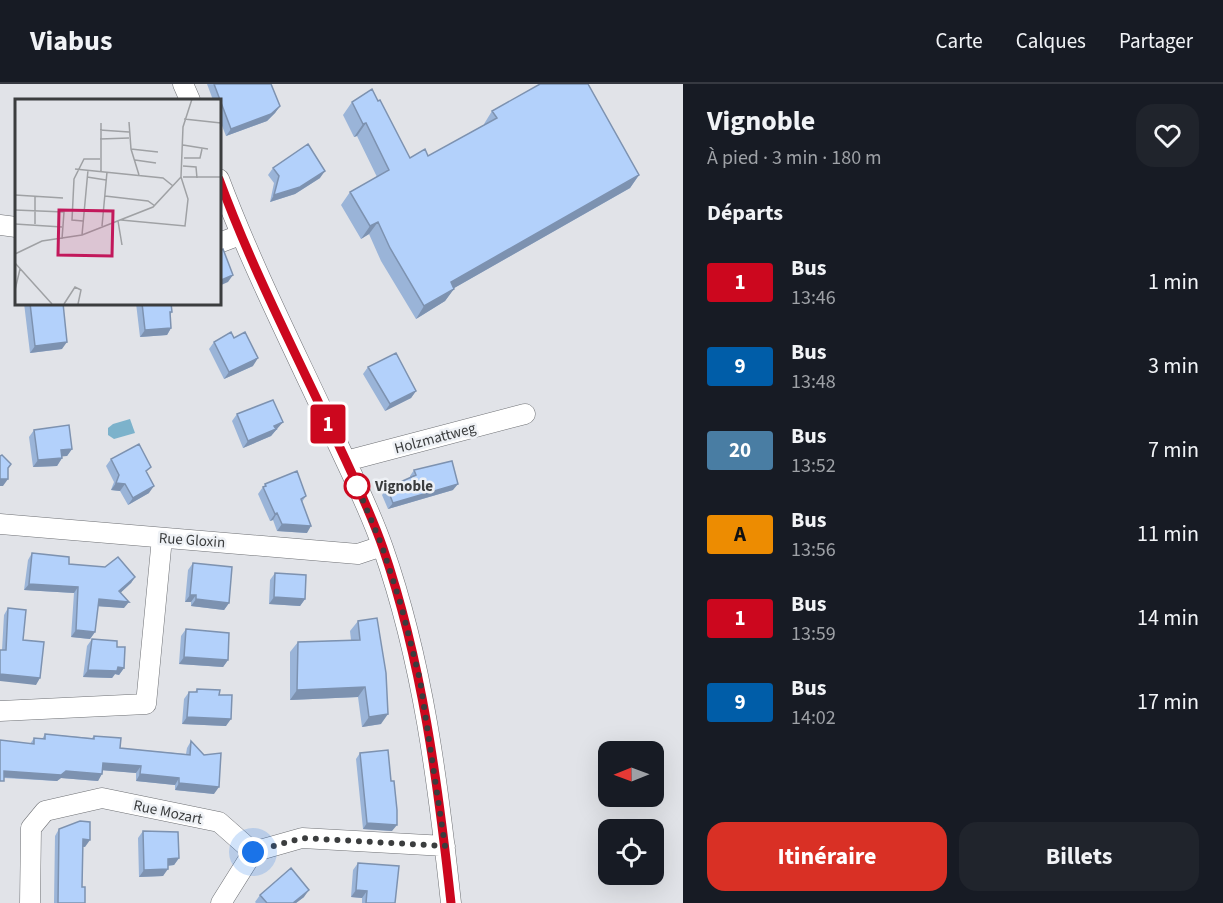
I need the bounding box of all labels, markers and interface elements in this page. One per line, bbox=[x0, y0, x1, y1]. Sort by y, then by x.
text: Viabus bbox=[30, 21, 112, 61]
text: Carte bbox=[936, 26, 983, 56]
text: Calques bbox=[1016, 26, 1086, 56]
text: Partager bbox=[1119, 26, 1193, 56]
inset map bbox=[15, 99, 220, 304]
text: Vignoble bbox=[707, 101, 815, 141]
button: heart bbox=[1136, 104, 1199, 167]
text: À pied · 3 min · 180 m bbox=[707, 144, 882, 172]
text: Départs bbox=[707, 197, 783, 229]
text: Bus bbox=[791, 252, 827, 284]
text: 1 min bbox=[1148, 266, 1199, 298]
text: 1 bbox=[734, 267, 746, 297]
text: 13:46 bbox=[791, 284, 836, 312]
text: Bus bbox=[791, 336, 827, 368]
text: 3 min bbox=[1148, 350, 1199, 382]
text: 9 bbox=[734, 351, 746, 381]
text: 13:48 bbox=[791, 368, 836, 396]
line badge: 1 bbox=[308, 404, 348, 444]
text: 1 bbox=[322, 409, 334, 439]
street label: Holzmattweg bbox=[392, 417, 479, 459]
text: Bus bbox=[791, 420, 827, 452]
text: 7 min bbox=[1148, 434, 1199, 466]
text: 20 bbox=[729, 435, 751, 465]
text: 13:52 bbox=[791, 452, 836, 480]
marker: Vignoble bbox=[344, 473, 370, 499]
place label: Vignoble bbox=[374, 476, 433, 497]
text: Bus bbox=[791, 504, 827, 536]
text: 11 min bbox=[1137, 518, 1199, 550]
text: A bbox=[734, 519, 746, 549]
street label: Rue Gloxin bbox=[158, 528, 226, 553]
text: 13:56 bbox=[791, 536, 836, 564]
text: Bus bbox=[791, 588, 827, 620]
text: 14 min bbox=[1137, 602, 1199, 634]
text: 1 bbox=[734, 603, 746, 633]
text: 13:59 bbox=[791, 620, 836, 648]
text: Bus bbox=[791, 672, 827, 704]
text: 17 min bbox=[1137, 686, 1199, 718]
text: 9 bbox=[734, 687, 746, 717]
text: 14:02 bbox=[791, 704, 836, 732]
north arrow bbox=[598, 741, 664, 807]
map controls bbox=[598, 741, 664, 885]
street label: Rue Mozart bbox=[132, 795, 204, 830]
button: locate bbox=[598, 819, 664, 885]
button: Itinéraire bbox=[707, 822, 947, 891]
button: Billets bbox=[959, 822, 1199, 891]
your location bbox=[238, 837, 268, 867]

